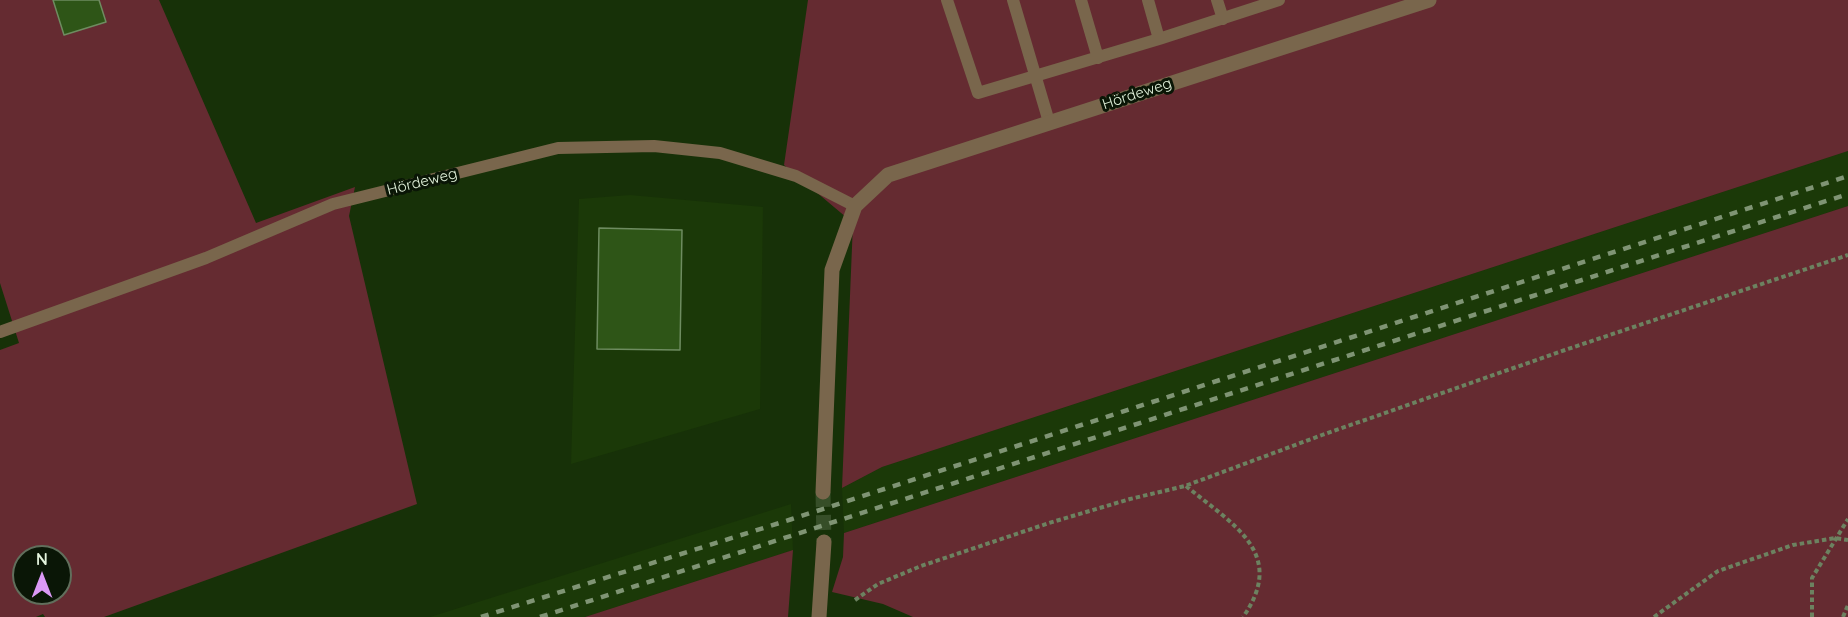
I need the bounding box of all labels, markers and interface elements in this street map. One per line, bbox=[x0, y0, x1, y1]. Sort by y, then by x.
street label: Hördeweg bbox=[1100, 74, 1174, 114]
street label: Hördeweg bbox=[385, 165, 459, 199]
north arrow bbox=[12, 545, 72, 605]
text: N bbox=[36, 549, 48, 569]

